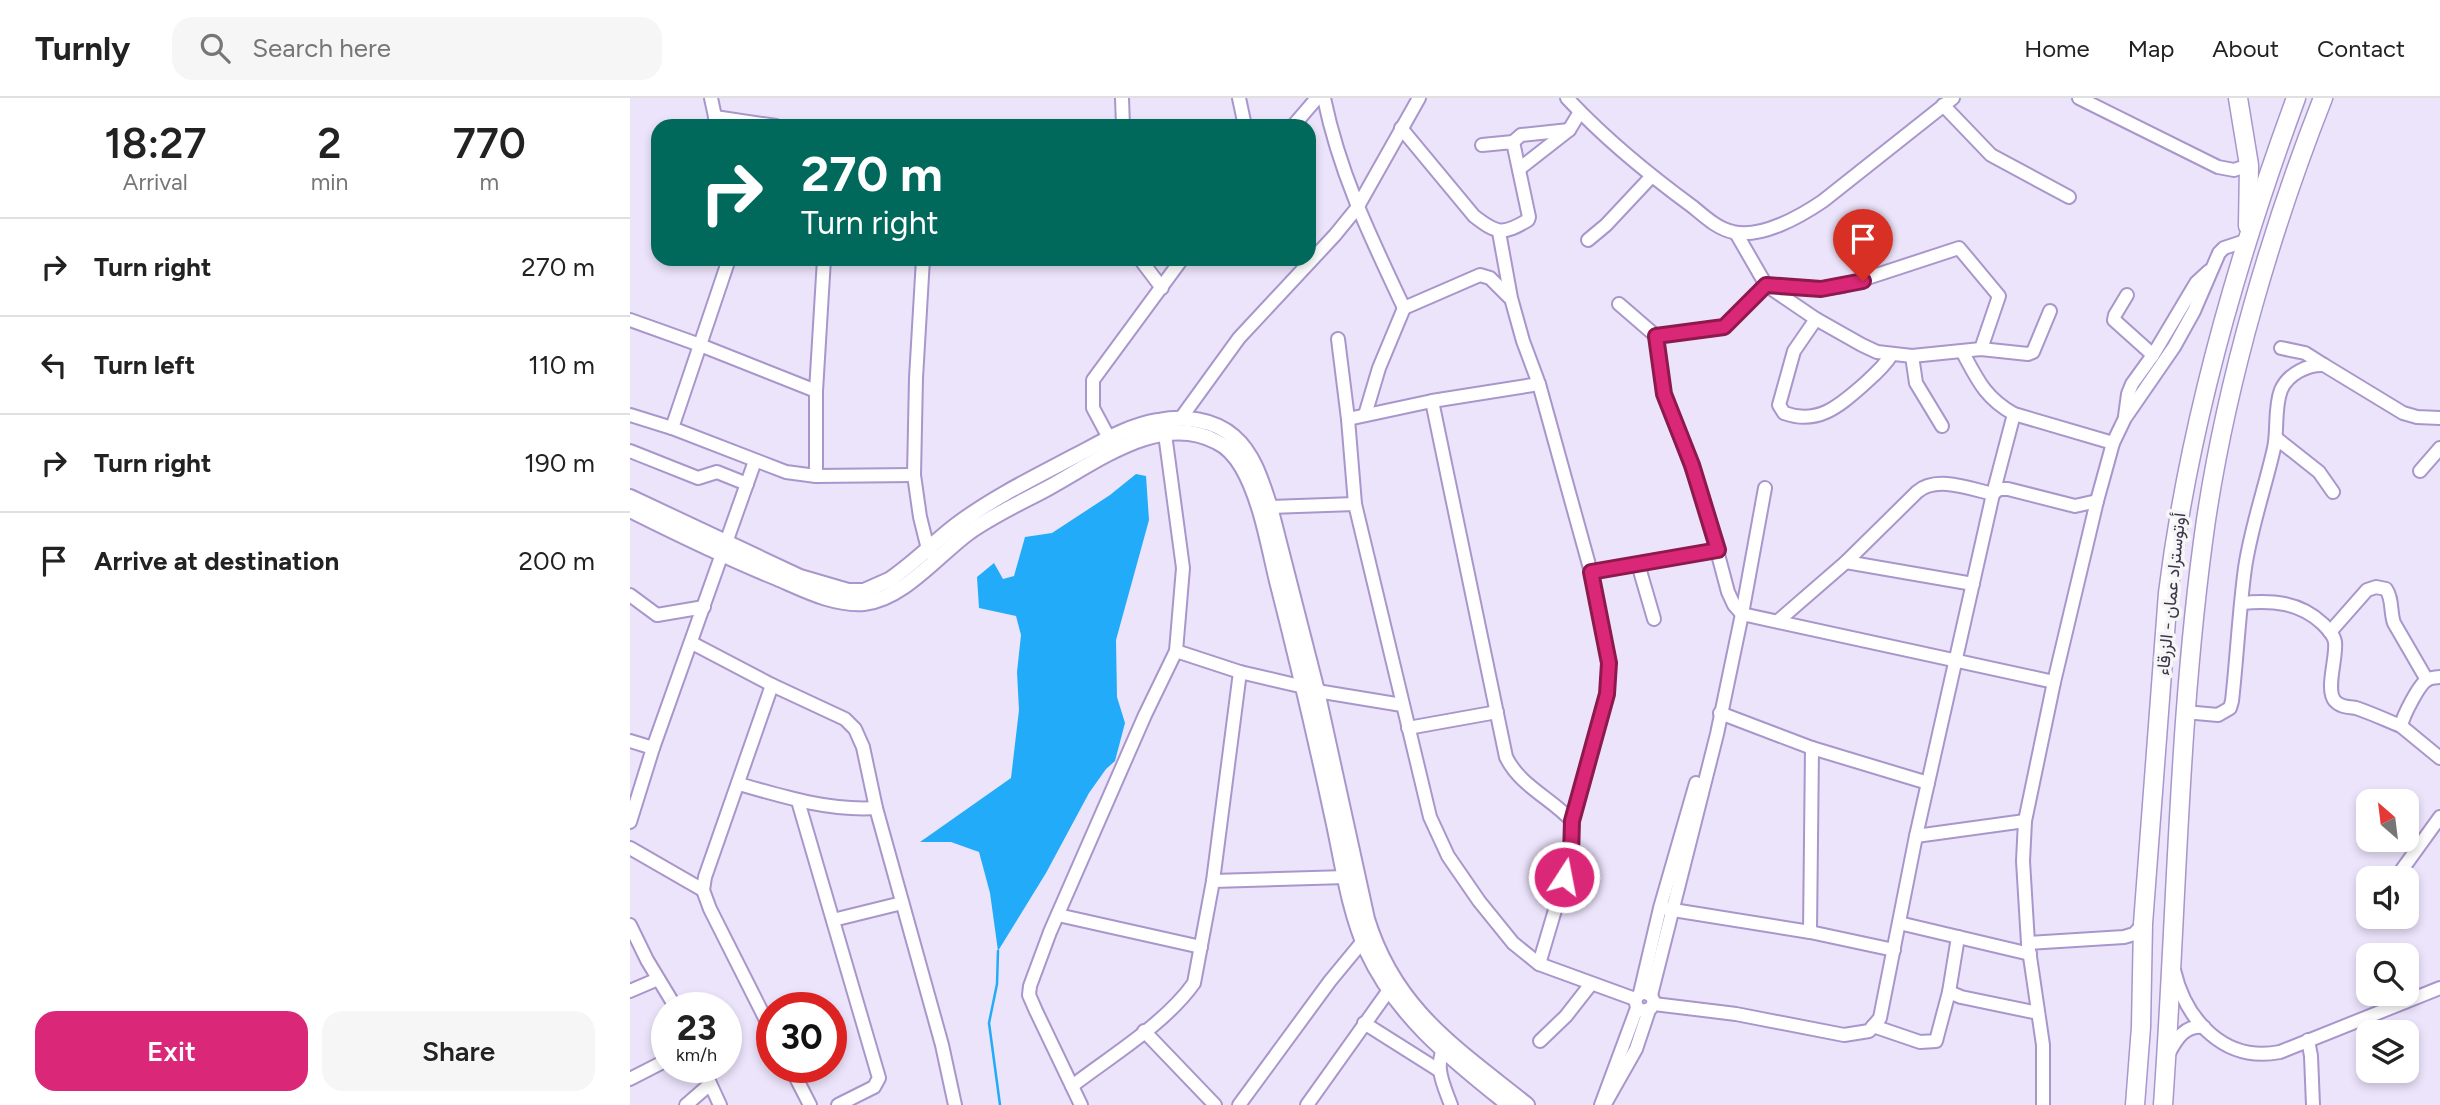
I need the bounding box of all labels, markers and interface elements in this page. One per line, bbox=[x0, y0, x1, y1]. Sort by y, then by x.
search box bbox=[172, 17, 662, 80]
text: Turnly bbox=[35, 29, 130, 68]
icon: search bbox=[196, 29, 234, 67]
text: Search here bbox=[252, 32, 391, 64]
text: Home bbox=[2024, 34, 2090, 63]
text: Map bbox=[2128, 34, 2174, 63]
text: About bbox=[2212, 34, 2279, 63]
text: Contact bbox=[2317, 34, 2405, 63]
text: 18:27 bbox=[104, 118, 206, 169]
text: 2 bbox=[318, 118, 342, 169]
text: 770 bbox=[453, 118, 526, 169]
text: 270 m bbox=[801, 144, 943, 203]
icon: right bbox=[686, 147, 777, 238]
text: Arrival bbox=[123, 168, 188, 196]
text: min bbox=[311, 168, 348, 196]
text: m bbox=[479, 168, 499, 196]
text: Turn right bbox=[801, 204, 939, 242]
pin bbox=[1833, 209, 1893, 281]
icon: arrive bbox=[1844, 220, 1882, 258]
icon: right bbox=[35, 248, 73, 286]
text: Turn right bbox=[94, 251, 211, 283]
text: 270 m bbox=[521, 251, 595, 283]
icon: left bbox=[35, 346, 73, 384]
text: Turn left bbox=[94, 349, 195, 381]
text: 110 m bbox=[528, 349, 595, 381]
icon: right bbox=[35, 444, 73, 482]
text: Turn right bbox=[94, 447, 211, 479]
text: 190 m bbox=[524, 447, 595, 479]
street label: أوتوستراد عمان - الزرقاء bbox=[2152, 512, 2190, 676]
icon: arrive bbox=[35, 542, 73, 580]
text: Arrive at destination bbox=[94, 545, 339, 577]
text: 200 m bbox=[519, 545, 595, 577]
north arrow bbox=[2356, 789, 2418, 852]
map controls bbox=[2356, 789, 2419, 1083]
position arrow bbox=[1527, 840, 1601, 914]
button: sound bbox=[2356, 866, 2419, 929]
button: search bbox=[2356, 943, 2419, 1006]
speed limit sign: 30 bbox=[756, 992, 847, 1083]
text: 23 bbox=[677, 1007, 716, 1049]
button: Exit bbox=[35, 1011, 308, 1091]
button: Share bbox=[322, 1011, 595, 1091]
button: layers bbox=[2356, 1020, 2419, 1083]
text: km/h bbox=[676, 1044, 717, 1066]

